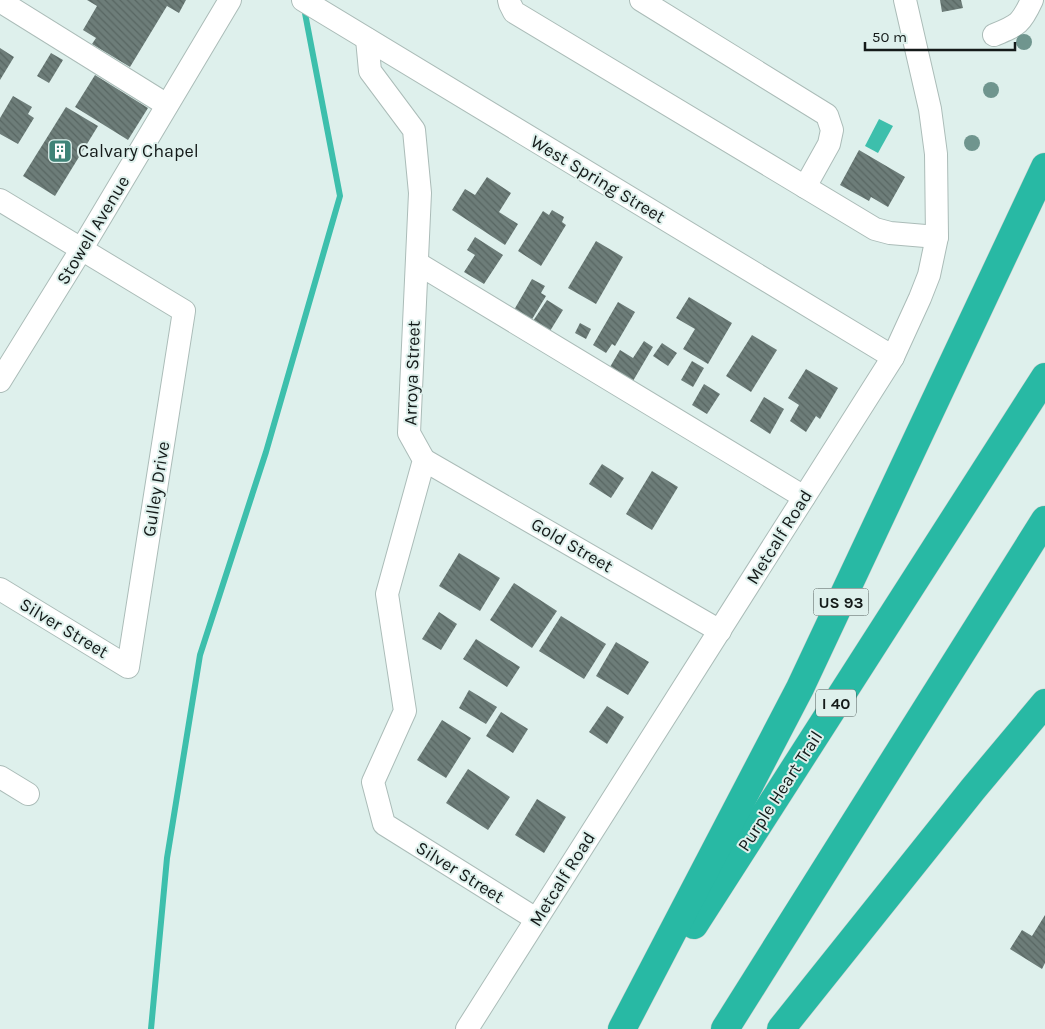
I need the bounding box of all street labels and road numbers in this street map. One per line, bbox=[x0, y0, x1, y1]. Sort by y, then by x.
street label: West Spring Street bbox=[527, 130, 670, 228]
street label: Stowell Avenue bbox=[52, 171, 134, 289]
street label: Arroya Street bbox=[399, 320, 425, 426]
street label: Gulley Drive bbox=[138, 440, 174, 538]
street label: Metcalf Road bbox=[741, 486, 817, 588]
street label: Gold Street bbox=[527, 513, 617, 577]
road number: US 93 bbox=[814, 588, 868, 616]
street label: Silver Street bbox=[16, 593, 113, 663]
road number: I 40 bbox=[816, 690, 856, 716]
street label: Purple Heart Trail bbox=[733, 726, 827, 856]
street label: Metcalf Road bbox=[524, 828, 600, 930]
street label: Silver Street bbox=[412, 836, 508, 908]

